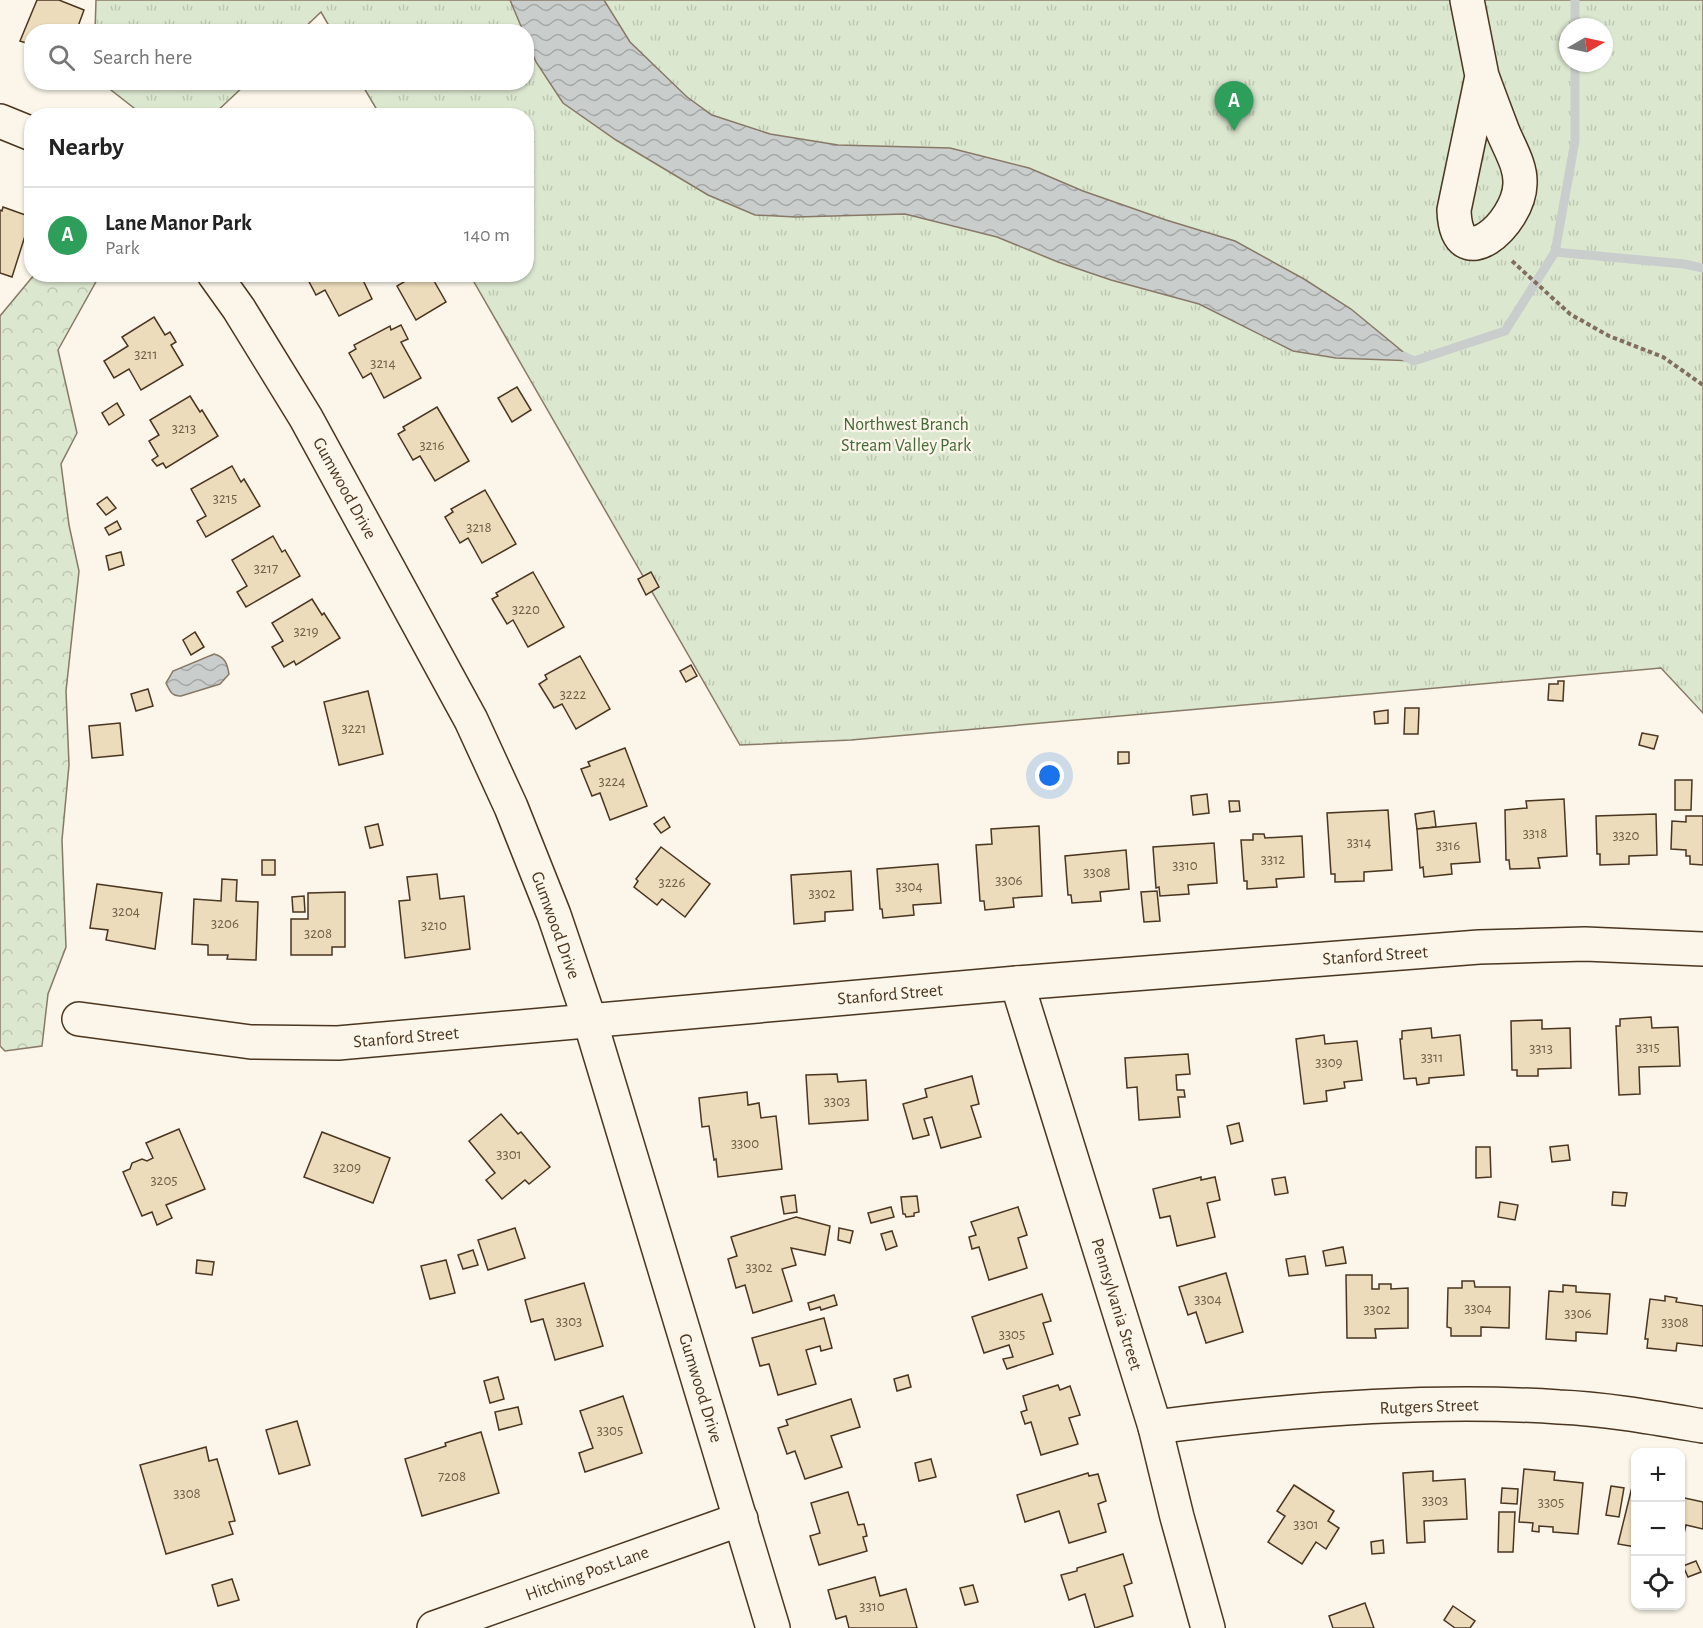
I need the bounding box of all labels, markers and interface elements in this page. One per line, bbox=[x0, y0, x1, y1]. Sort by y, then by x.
north arrow bbox=[1559, 18, 1613, 72]
search box bbox=[24, 24, 534, 90]
icon: search bbox=[45, 41, 78, 74]
text: Search here bbox=[93, 46, 192, 68]
pin: A bbox=[1214, 82, 1254, 131]
text: Nearby bbox=[48, 134, 124, 160]
text: Lane Manor Park bbox=[105, 212, 252, 234]
text: A bbox=[62, 225, 74, 245]
text: 140 m bbox=[464, 225, 510, 245]
text: Park bbox=[105, 238, 140, 258]
house number: 3211 bbox=[134, 347, 158, 362]
house number: 3214 bbox=[370, 356, 396, 371]
park label: Northwest Branch Stream Valley Park bbox=[841, 416, 972, 455]
house number: 3213 bbox=[172, 421, 196, 436]
street label: Gumwood Drive bbox=[309, 435, 379, 542]
house number: 3216 bbox=[419, 438, 445, 453]
house number: 3215 bbox=[213, 491, 237, 506]
house number: 3218 bbox=[466, 520, 492, 535]
house number: 3217 bbox=[254, 561, 278, 576]
house number: 3220 bbox=[512, 602, 540, 617]
house number: 3219 bbox=[293, 624, 319, 639]
house number: 3222 bbox=[560, 687, 587, 702]
house number: 3221 bbox=[342, 721, 367, 736]
your location bbox=[1035, 761, 1064, 790]
house number: 3224 bbox=[598, 774, 626, 789]
house number: 3318 bbox=[1523, 826, 1547, 841]
house number: 3320 bbox=[1612, 828, 1640, 843]
house number: 3314 bbox=[1347, 835, 1371, 850]
house number: 3316 bbox=[1436, 838, 1460, 853]
house number: 3312 bbox=[1261, 852, 1285, 867]
house number: 3310 bbox=[1172, 858, 1198, 873]
house number: 3308 bbox=[1083, 865, 1111, 880]
street label: Gumwood Drive bbox=[527, 869, 583, 981]
house number: 3306 bbox=[995, 873, 1023, 888]
house number: 3226 bbox=[659, 875, 685, 890]
house number: 3304 bbox=[895, 879, 923, 894]
house number: 3302 bbox=[808, 886, 836, 901]
house number: 3204 bbox=[112, 904, 140, 919]
house number: 3206 bbox=[211, 916, 239, 931]
house number: 3210 bbox=[421, 918, 447, 933]
house number: 3208 bbox=[304, 926, 332, 941]
street label: Stanford Street bbox=[1322, 943, 1429, 969]
street label: Stanford Street bbox=[837, 981, 944, 1009]
street label: Stanford Street bbox=[353, 1024, 460, 1052]
house number: 3315 bbox=[1636, 1040, 1660, 1055]
house number: 3313 bbox=[1529, 1041, 1553, 1056]
house number: 3311 bbox=[1421, 1050, 1443, 1065]
house number: 3309 bbox=[1315, 1055, 1343, 1070]
house number: 3303 bbox=[824, 1094, 850, 1109]
house number: 3300 bbox=[731, 1136, 759, 1151]
house number: 3301 bbox=[496, 1147, 522, 1162]
house number: 3209 bbox=[333, 1160, 361, 1175]
house number: 3205 bbox=[150, 1173, 178, 1188]
street label: Pennsylvania Street bbox=[1087, 1236, 1145, 1373]
house number: 3302 bbox=[745, 1260, 773, 1275]
house number: 3304 bbox=[1194, 1292, 1222, 1307]
house number: 3304 bbox=[1464, 1301, 1492, 1316]
house number: 3302 bbox=[1363, 1302, 1391, 1317]
house number: 3306 bbox=[1564, 1306, 1592, 1321]
house number: 3303 bbox=[556, 1314, 582, 1329]
house number: 3308 bbox=[1661, 1315, 1689, 1330]
house number: 3305 bbox=[999, 1327, 1025, 1342]
street label: Gumwood Drive bbox=[675, 1332, 725, 1445]
street label: Rutgers Street bbox=[1379, 1396, 1479, 1418]
house number: 3305 bbox=[597, 1423, 623, 1438]
map controls bbox=[1631, 1448, 1685, 1610]
button: + bbox=[1631, 1448, 1685, 1502]
house number: 7208 bbox=[438, 1469, 466, 1484]
house number: 3308 bbox=[173, 1486, 201, 1501]
house number: 3303 bbox=[1422, 1493, 1448, 1508]
house number: 3305 bbox=[1538, 1495, 1564, 1510]
button: − bbox=[1631, 1502, 1685, 1556]
house number: 3301 bbox=[1293, 1517, 1319, 1532]
street label: Hitching Post Lane bbox=[523, 1543, 651, 1605]
button: locate bbox=[1631, 1556, 1685, 1610]
house number: 3310 bbox=[859, 1599, 885, 1614]

